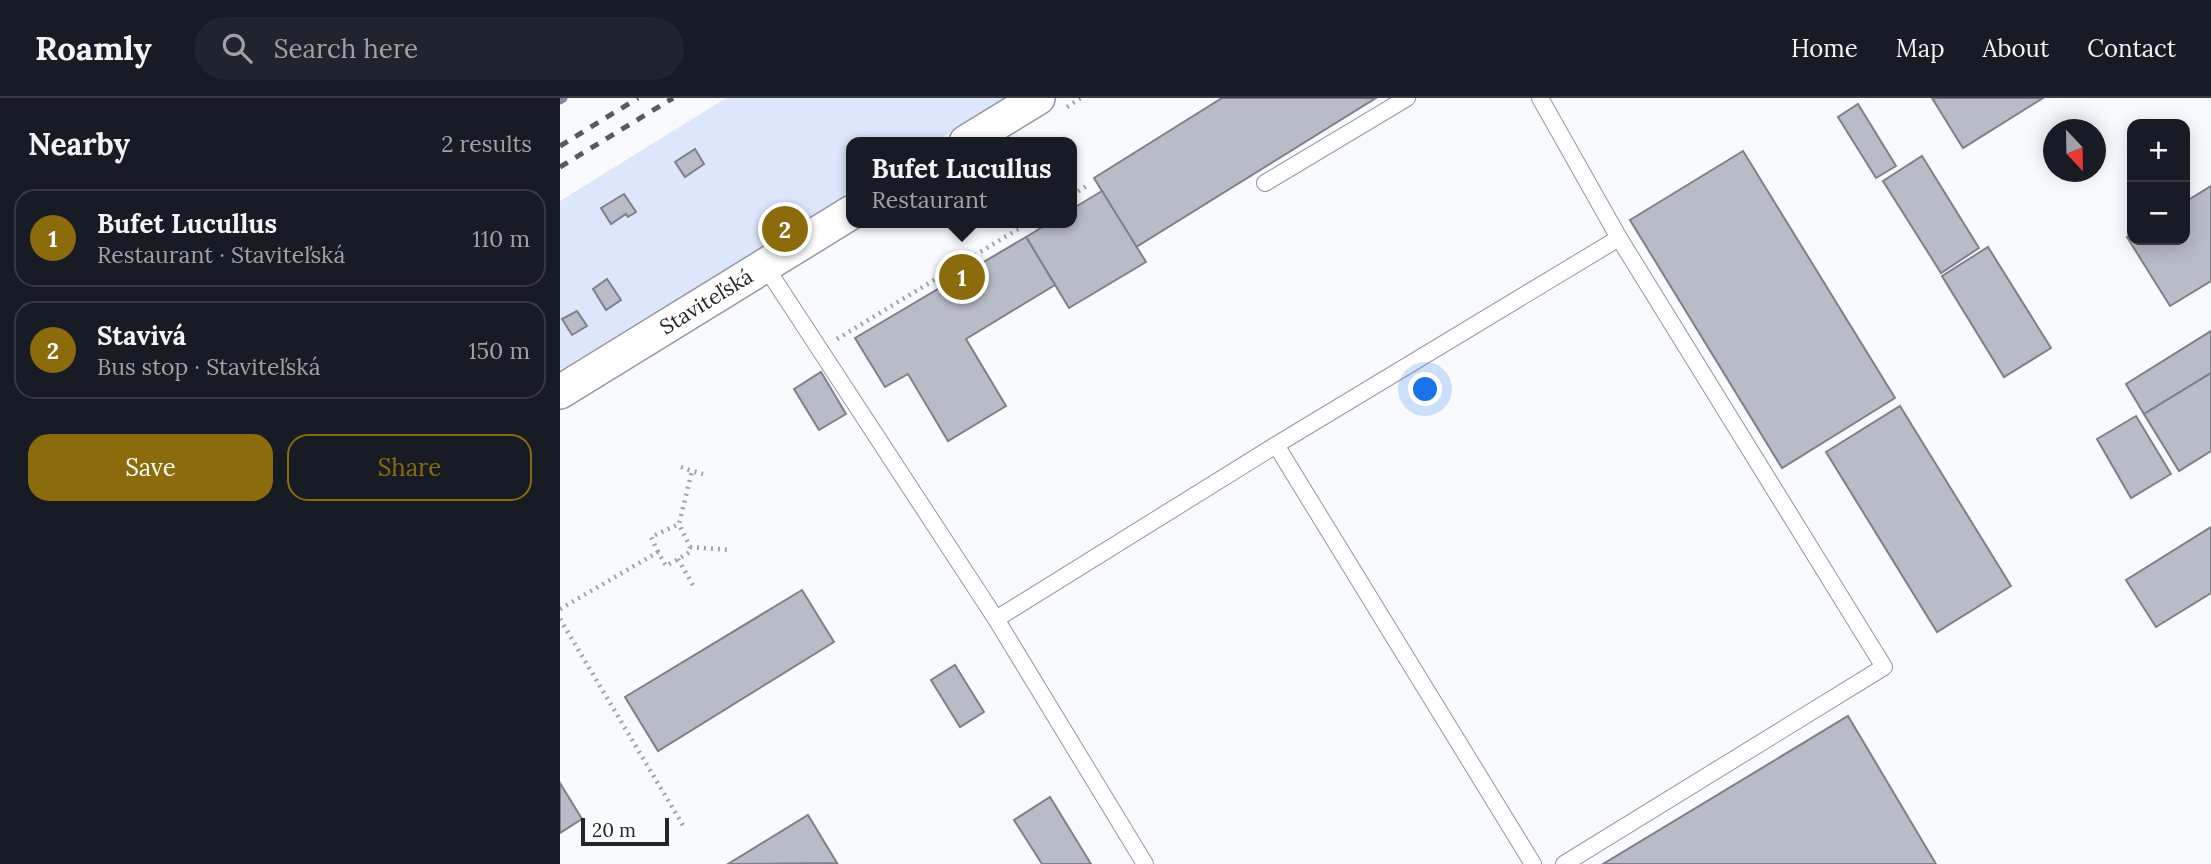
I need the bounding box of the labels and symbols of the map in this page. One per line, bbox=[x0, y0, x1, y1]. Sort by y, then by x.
north arrow bbox=[2043, 119, 2106, 182]
pin: 2 bbox=[762, 203, 808, 255]
pin: 1 bbox=[939, 251, 985, 303]
street label: Staviteľská bbox=[655, 262, 758, 340]
your location bbox=[1408, 372, 1442, 406]
scale bar bbox=[581, 815, 668, 847]

